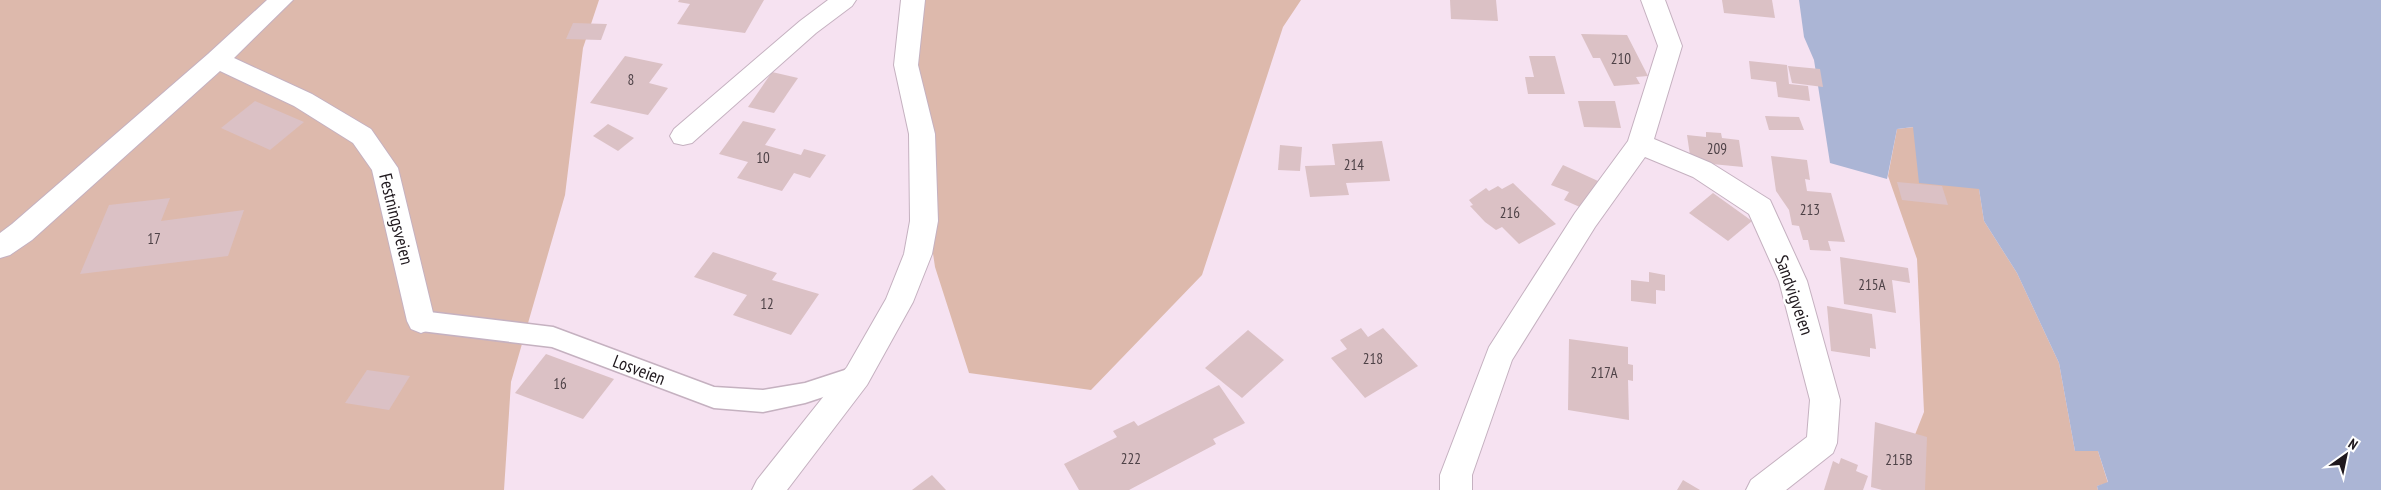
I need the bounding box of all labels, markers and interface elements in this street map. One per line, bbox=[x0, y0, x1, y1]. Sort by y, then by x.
house number: 210 bbox=[1611, 49, 1631, 68]
house number: 8 bbox=[628, 70, 634, 89]
house number: 209 bbox=[1707, 139, 1727, 158]
house number: 10 bbox=[756, 148, 770, 167]
house number: 214 bbox=[1344, 155, 1364, 174]
street label: Festningsveien bbox=[374, 171, 419, 267]
house number: 213 bbox=[1800, 200, 1820, 219]
house number: 216 bbox=[1500, 203, 1520, 222]
house number: 17 bbox=[147, 229, 161, 248]
street label: Sandvigveien bbox=[1770, 252, 1819, 338]
house number: 215A bbox=[1858, 275, 1887, 294]
house number: 12 bbox=[760, 294, 774, 313]
street label: Losveien bbox=[610, 349, 669, 390]
house number: 218 bbox=[1363, 349, 1383, 368]
house number: 217A bbox=[1590, 363, 1618, 382]
house number: 16 bbox=[553, 374, 567, 393]
north arrow bbox=[2321, 430, 2371, 480]
text: N bbox=[2345, 434, 2361, 454]
house number: 222 bbox=[1121, 449, 1141, 468]
house number: 215B bbox=[1885, 450, 1913, 469]

